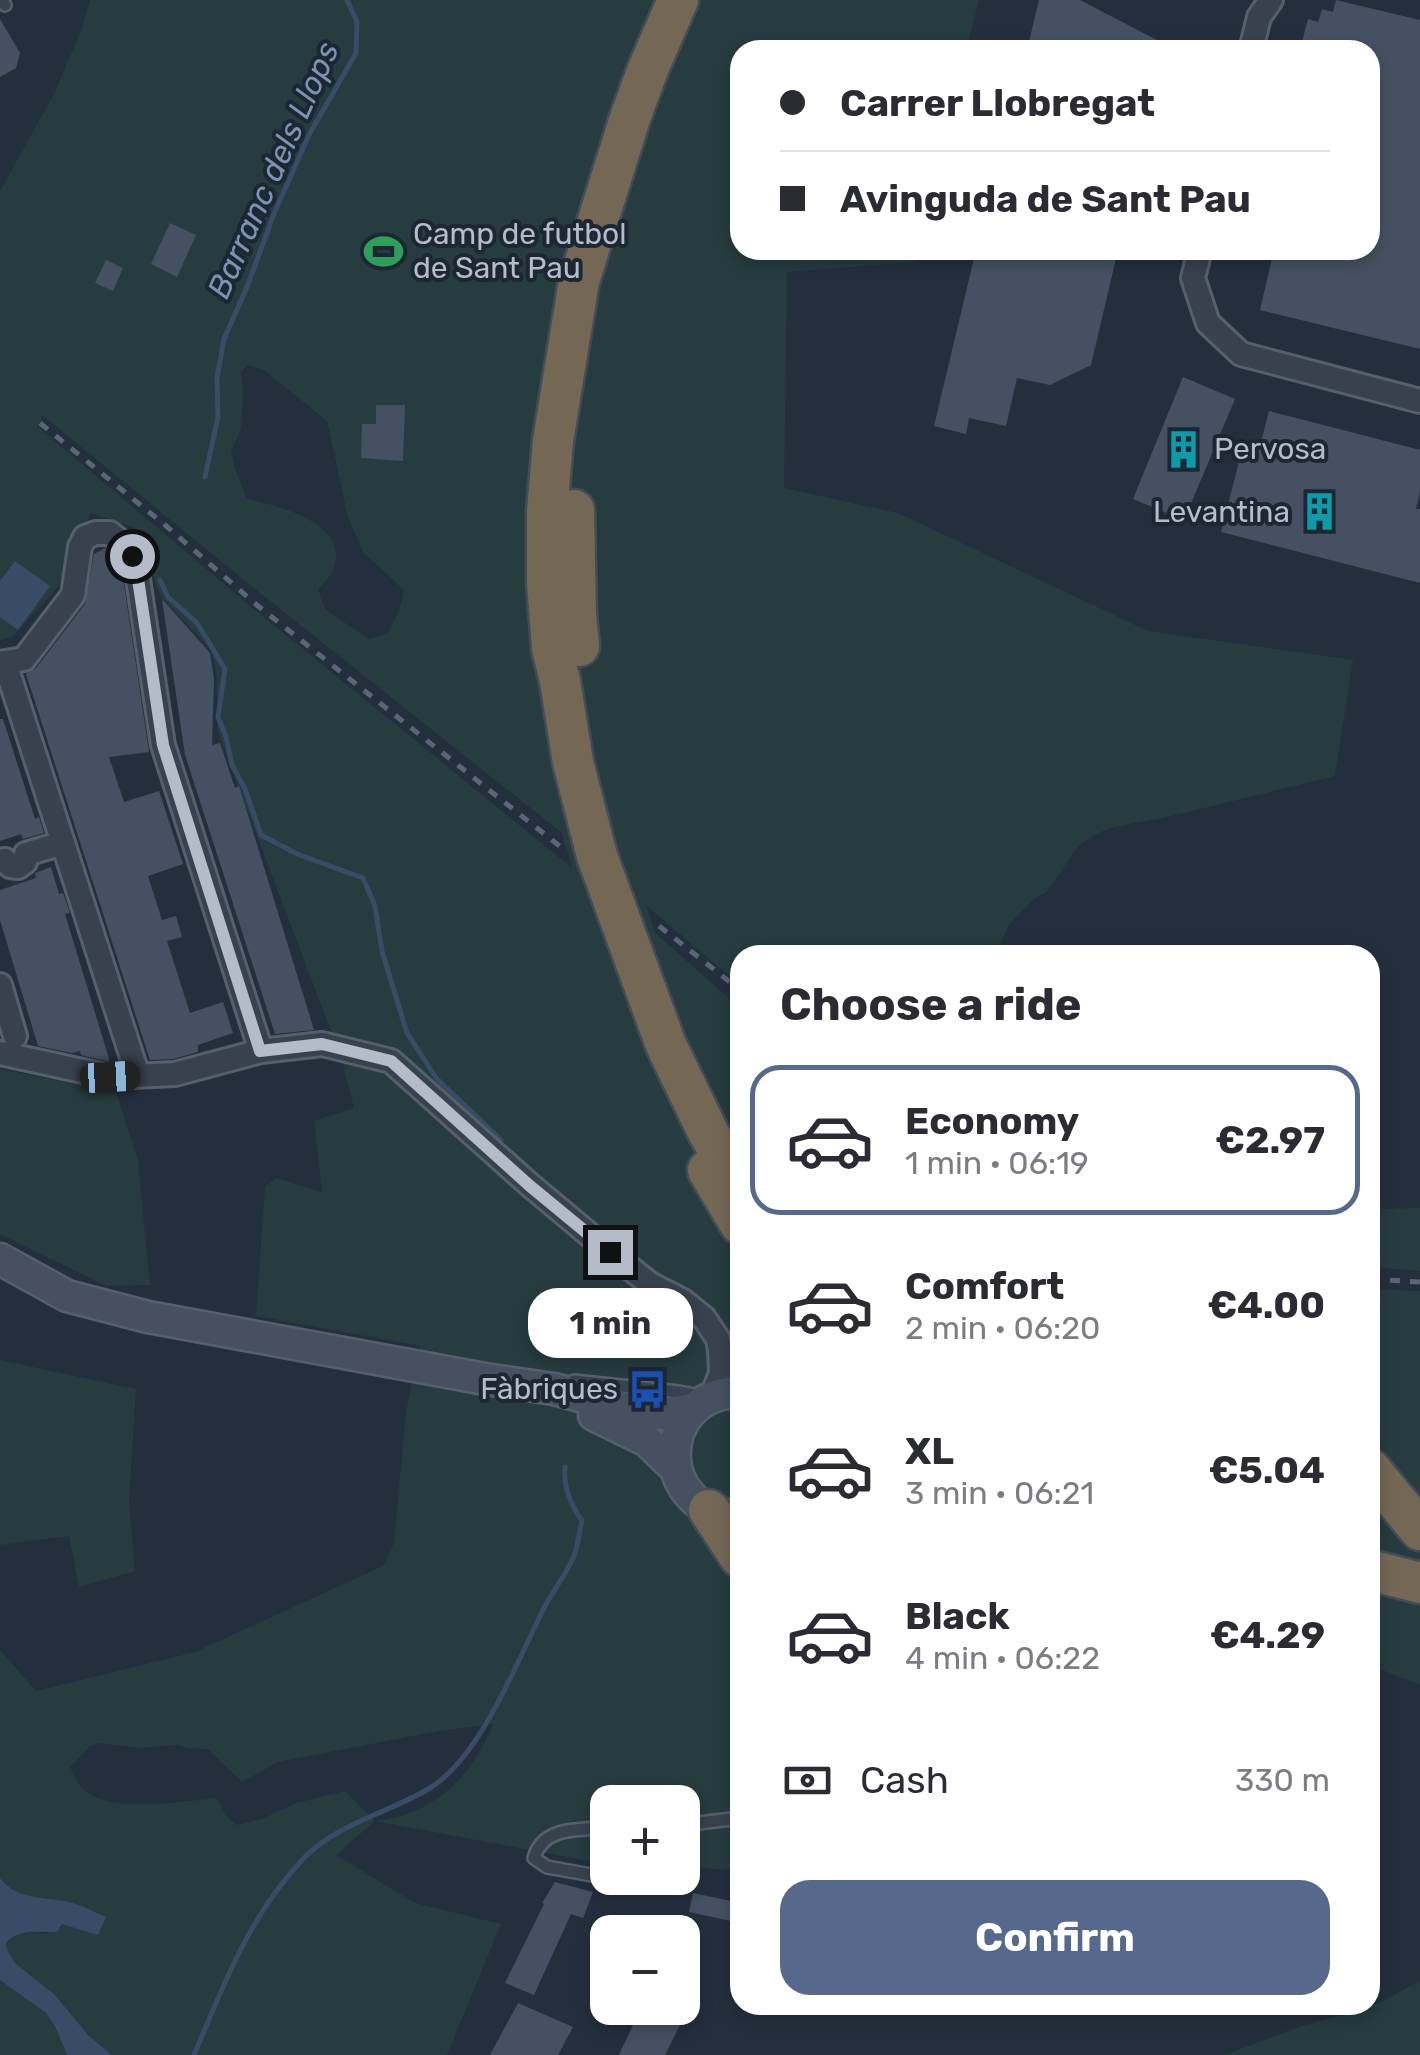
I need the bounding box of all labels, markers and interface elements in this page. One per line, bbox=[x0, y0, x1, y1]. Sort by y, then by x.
water label: Barranc dels Llops bbox=[199, 36, 347, 304]
text: Carrer Llobregat bbox=[840, 80, 1155, 126]
text: Avinguda de Sant Pau bbox=[840, 176, 1251, 222]
place label: Camp de futbol de Sant Pau bbox=[413, 216, 627, 286]
sports icon: Camp de futbol de Sant Pau bbox=[362, 230, 404, 272]
building icon: Pervosa bbox=[1163, 428, 1205, 470]
place label: Pervosa bbox=[1214, 431, 1326, 467]
building icon: Levantina bbox=[1299, 491, 1341, 533]
place label: Levantina bbox=[1153, 494, 1290, 530]
route start bbox=[110, 534, 155, 579]
text: Choose a ride bbox=[780, 978, 1082, 1031]
car bbox=[79, 1060, 141, 1094]
icon: car bbox=[785, 1095, 875, 1185]
text: Economy bbox=[905, 1098, 1079, 1144]
text: €2.97 bbox=[1215, 1117, 1325, 1163]
text: 1 min · 06:19 bbox=[905, 1144, 1089, 1182]
route end bbox=[588, 1230, 633, 1275]
icon: car bbox=[785, 1260, 875, 1350]
text: Comfort bbox=[905, 1263, 1064, 1309]
text: €4.00 bbox=[1207, 1282, 1325, 1328]
callout: 1 min bbox=[528, 1287, 692, 1357]
text: 1 min bbox=[570, 1304, 651, 1342]
text: 2 min · 06:20 bbox=[905, 1309, 1100, 1347]
bus stop icon: Fàbriques bbox=[627, 1368, 669, 1410]
place label: Fàbriques bbox=[480, 1371, 618, 1407]
icon: car bbox=[785, 1425, 875, 1515]
text: XL bbox=[905, 1428, 954, 1474]
text: €5.04 bbox=[1208, 1447, 1325, 1493]
text: 3 min · 06:21 bbox=[905, 1474, 1094, 1512]
icon: car bbox=[785, 1590, 875, 1680]
text: Black bbox=[905, 1593, 1010, 1639]
text: €4.29 bbox=[1210, 1612, 1325, 1658]
text: 4 min · 06:22 bbox=[905, 1639, 1100, 1677]
icon: cash bbox=[780, 1753, 835, 1808]
text: Cash bbox=[860, 1757, 949, 1803]
text: 330 m bbox=[1235, 1761, 1330, 1799]
map controls bbox=[590, 1785, 700, 2025]
button: + bbox=[590, 1785, 700, 1895]
button: Confirm bbox=[780, 1880, 1330, 1995]
button: − bbox=[590, 1915, 700, 2025]

